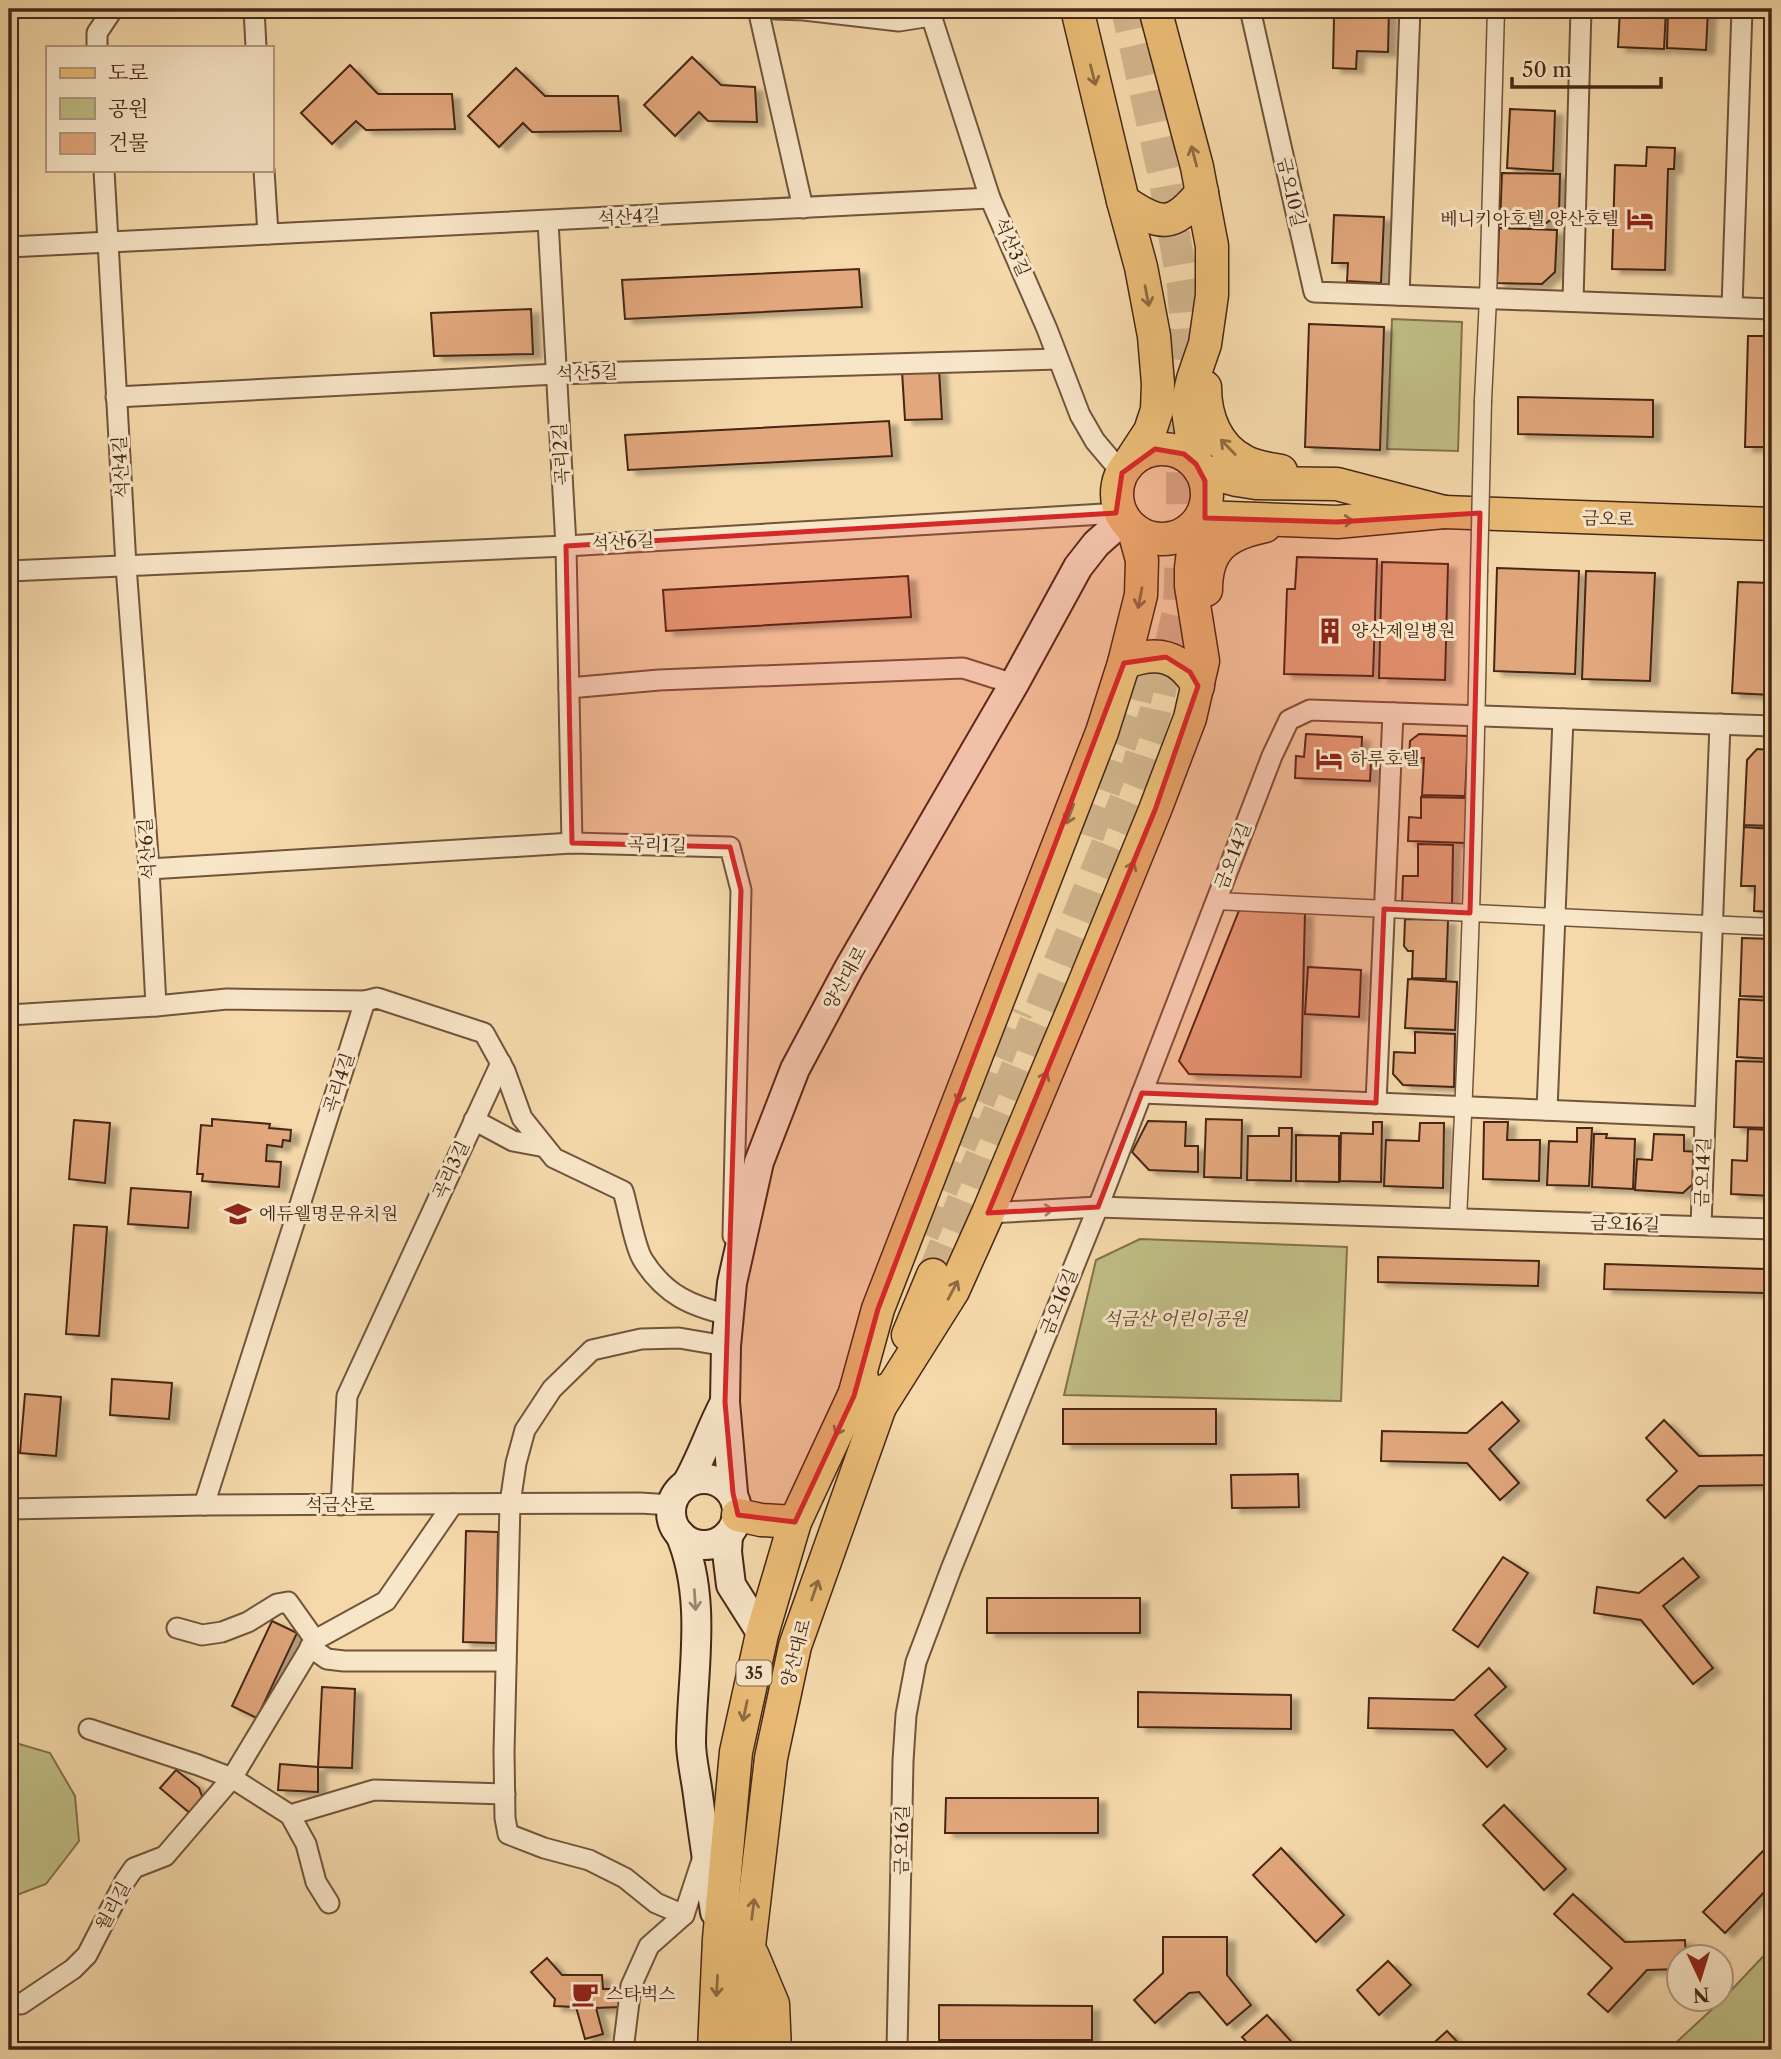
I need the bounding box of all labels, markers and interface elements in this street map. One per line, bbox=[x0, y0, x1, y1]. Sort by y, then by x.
legend bbox=[46, 46, 273, 172]
scale bar bbox=[1512, 46, 1660, 90]
text: 50 m bbox=[1522, 57, 1572, 82]
text: 도로 bbox=[108, 60, 149, 85]
one-way arrow bbox=[1087, 63, 1100, 86]
text: 공원 bbox=[108, 96, 149, 121]
text: 건물 bbox=[108, 130, 149, 155]
one-way arrow bbox=[1187, 145, 1200, 168]
street label: 금오10길 bbox=[1272, 155, 1310, 229]
street label: 석산4길 bbox=[597, 204, 661, 230]
hotel icon: 베니키아호텔 양산호텔 bbox=[1625, 204, 1655, 234]
place label: 베니키아호텔 양산호텔 bbox=[1440, 208, 1619, 230]
street label: 석산3길 bbox=[989, 214, 1035, 280]
one-way arrow bbox=[1140, 284, 1154, 307]
street label: 석산5길 bbox=[556, 361, 618, 385]
street label: 곡리2길 bbox=[548, 422, 574, 486]
street label: 석산4길 bbox=[108, 435, 134, 499]
one-way arrow bbox=[1219, 439, 1236, 456]
street label: 금오로 bbox=[1582, 507, 1634, 531]
one-way arrow bbox=[1331, 514, 1354, 527]
street label: 석산6길 bbox=[591, 529, 655, 555]
one-way arrow bbox=[1132, 586, 1146, 609]
building icon: 양산제일병원 bbox=[1315, 616, 1345, 646]
place label: 양산제일병원 bbox=[1351, 620, 1455, 642]
hotel icon: 하루호텔 bbox=[1314, 744, 1344, 774]
place label: 하루호텔 bbox=[1350, 748, 1420, 770]
one-way arrow bbox=[1063, 802, 1076, 824]
street label: 석산6길 bbox=[134, 817, 160, 881]
street label: 금오14길 bbox=[1210, 819, 1256, 893]
street label: 곡리1길 bbox=[627, 833, 687, 857]
one-way arrow bbox=[1125, 860, 1138, 882]
street label: 양산대로 bbox=[819, 942, 871, 1014]
street label: 곡리4길 bbox=[319, 1050, 359, 1116]
one-way arrow bbox=[1038, 1071, 1051, 1092]
one-way arrow bbox=[954, 1083, 967, 1105]
street label: 곡리3길 bbox=[428, 1137, 474, 1203]
street label: 금오14길 bbox=[1691, 1137, 1715, 1207]
school or university icon: 에듀웰명문유치원 bbox=[223, 1199, 253, 1229]
place label: 에듀웰명문유치원 bbox=[259, 1203, 398, 1225]
one-way arrow bbox=[1031, 1203, 1054, 1216]
street label: 금오16길 bbox=[1589, 1212, 1661, 1236]
street label: 금오16길 bbox=[1036, 1265, 1082, 1339]
one-way arrow bbox=[946, 1280, 960, 1300]
park label: 석금산 어린이공원 bbox=[1103, 1308, 1249, 1330]
one-way arrow bbox=[832, 1415, 846, 1436]
street label: 석금산로 bbox=[305, 1494, 375, 1516]
one-way arrow bbox=[810, 1580, 822, 1602]
one-way arrow bbox=[689, 1588, 702, 1611]
street label: 양산대로 bbox=[776, 1617, 816, 1689]
road number: 35 bbox=[736, 1660, 772, 1686]
one-way arrow bbox=[738, 1699, 752, 1722]
street label: 금오16길 bbox=[890, 1805, 914, 1875]
street label: 월리길 bbox=[91, 1878, 135, 1934]
one-way arrow bbox=[747, 1898, 760, 1921]
north arrow bbox=[1666, 1944, 1736, 2014]
one-way arrow bbox=[711, 1974, 724, 1997]
cafe icon: 스타벅스 bbox=[570, 1979, 600, 2009]
text: N bbox=[1692, 1982, 1710, 2007]
place label: 스타벅스 bbox=[606, 1983, 676, 2005]

